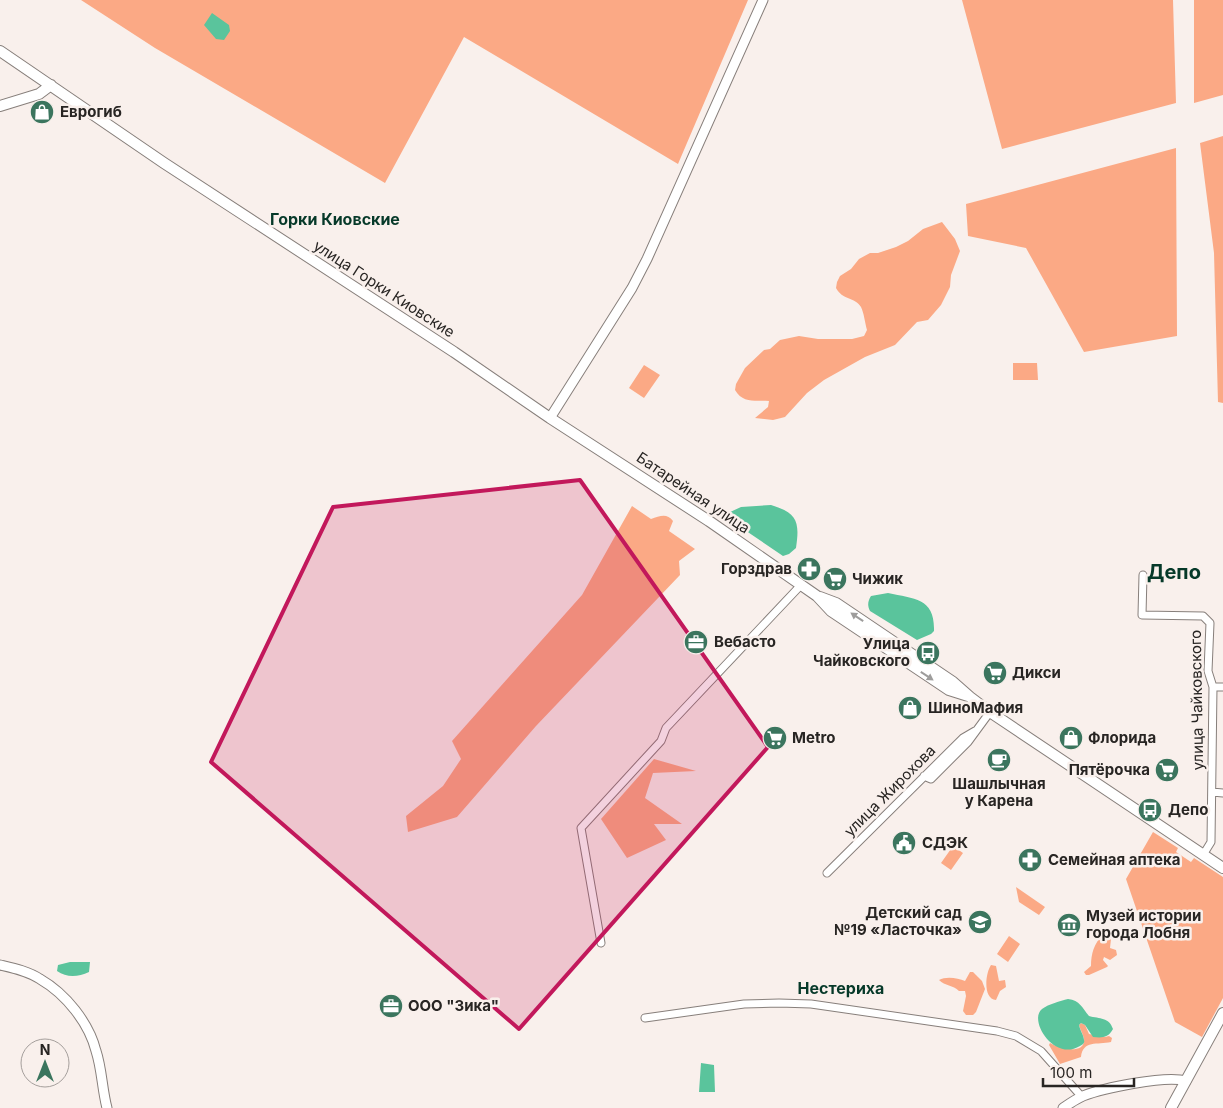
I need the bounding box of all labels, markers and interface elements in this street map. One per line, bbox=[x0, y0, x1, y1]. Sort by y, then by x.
shop icon: Еврогиб bbox=[29, 99, 55, 125]
place label: Еврогиб bbox=[60, 102, 122, 121]
district label: Горки Киовские bbox=[270, 209, 400, 229]
street label: улица Горки Киовские bbox=[310, 236, 458, 341]
street label: Батарейная улица bbox=[633, 448, 754, 538]
pharmacy icon: Горздрав bbox=[796, 556, 822, 582]
place label: Горздрав bbox=[721, 559, 792, 578]
district label: Депо bbox=[1147, 560, 1201, 584]
supermarket icon: Чижик bbox=[822, 566, 848, 592]
place label: Чижик bbox=[852, 569, 903, 588]
one-way arrow bbox=[850, 612, 864, 622]
office icon: Вебасто bbox=[683, 629, 709, 655]
street label: улица Чайковского bbox=[1186, 630, 1207, 770]
place label: Вебасто bbox=[714, 632, 776, 651]
place label: Улица Чайковского bbox=[813, 634, 910, 670]
bus stop icon: Улица Чайковского bbox=[915, 640, 941, 666]
supermarket icon: Дикси bbox=[982, 660, 1008, 686]
place label: Дикси bbox=[1012, 663, 1061, 682]
one-way arrow bbox=[920, 671, 934, 680]
shop icon: ШиноМафия bbox=[897, 695, 923, 721]
place label: ШиноМафия bbox=[928, 698, 1023, 717]
supermarket icon: Metro bbox=[762, 725, 788, 751]
shop icon: Флорида bbox=[1058, 725, 1084, 751]
place label: Metro bbox=[792, 728, 835, 747]
place label: Флорида bbox=[1088, 728, 1156, 747]
street label: улица Жирохова bbox=[840, 741, 939, 840]
cafe icon: Шашлычная у Карена bbox=[986, 747, 1012, 773]
supermarket icon: Пятёрочка bbox=[1154, 757, 1180, 783]
place label: Пятёрочка bbox=[1069, 760, 1150, 779]
place label: Шашлычная у Карена bbox=[952, 774, 1046, 810]
bus stop icon: Депо bbox=[1137, 797, 1163, 823]
place label: Депо bbox=[1168, 800, 1208, 819]
public building icon: СДЭК bbox=[891, 830, 917, 856]
place label: СДЭК bbox=[922, 833, 968, 852]
pharmacy icon: Семейная аптека bbox=[1017, 847, 1043, 873]
place label: Семейная аптека bbox=[1048, 850, 1180, 869]
place label: Детский сад №19 «Ласточка» bbox=[834, 903, 962, 939]
place label: Музей истории города Лобня bbox=[1086, 906, 1201, 942]
school or university icon: Детский сад №19 «Ласточка» bbox=[967, 909, 993, 935]
museum icon: Музей истории города Лобня bbox=[1056, 912, 1082, 938]
district label: Нестериха bbox=[798, 978, 884, 998]
office icon: ООО "Зика" bbox=[378, 993, 404, 1019]
place label: ООО "Зика" bbox=[408, 996, 499, 1015]
north arrow bbox=[20, 1038, 70, 1088]
text: N bbox=[40, 1041, 50, 1058]
scale bar bbox=[1043, 1056, 1134, 1088]
text: 100 m bbox=[1050, 1063, 1092, 1082]

